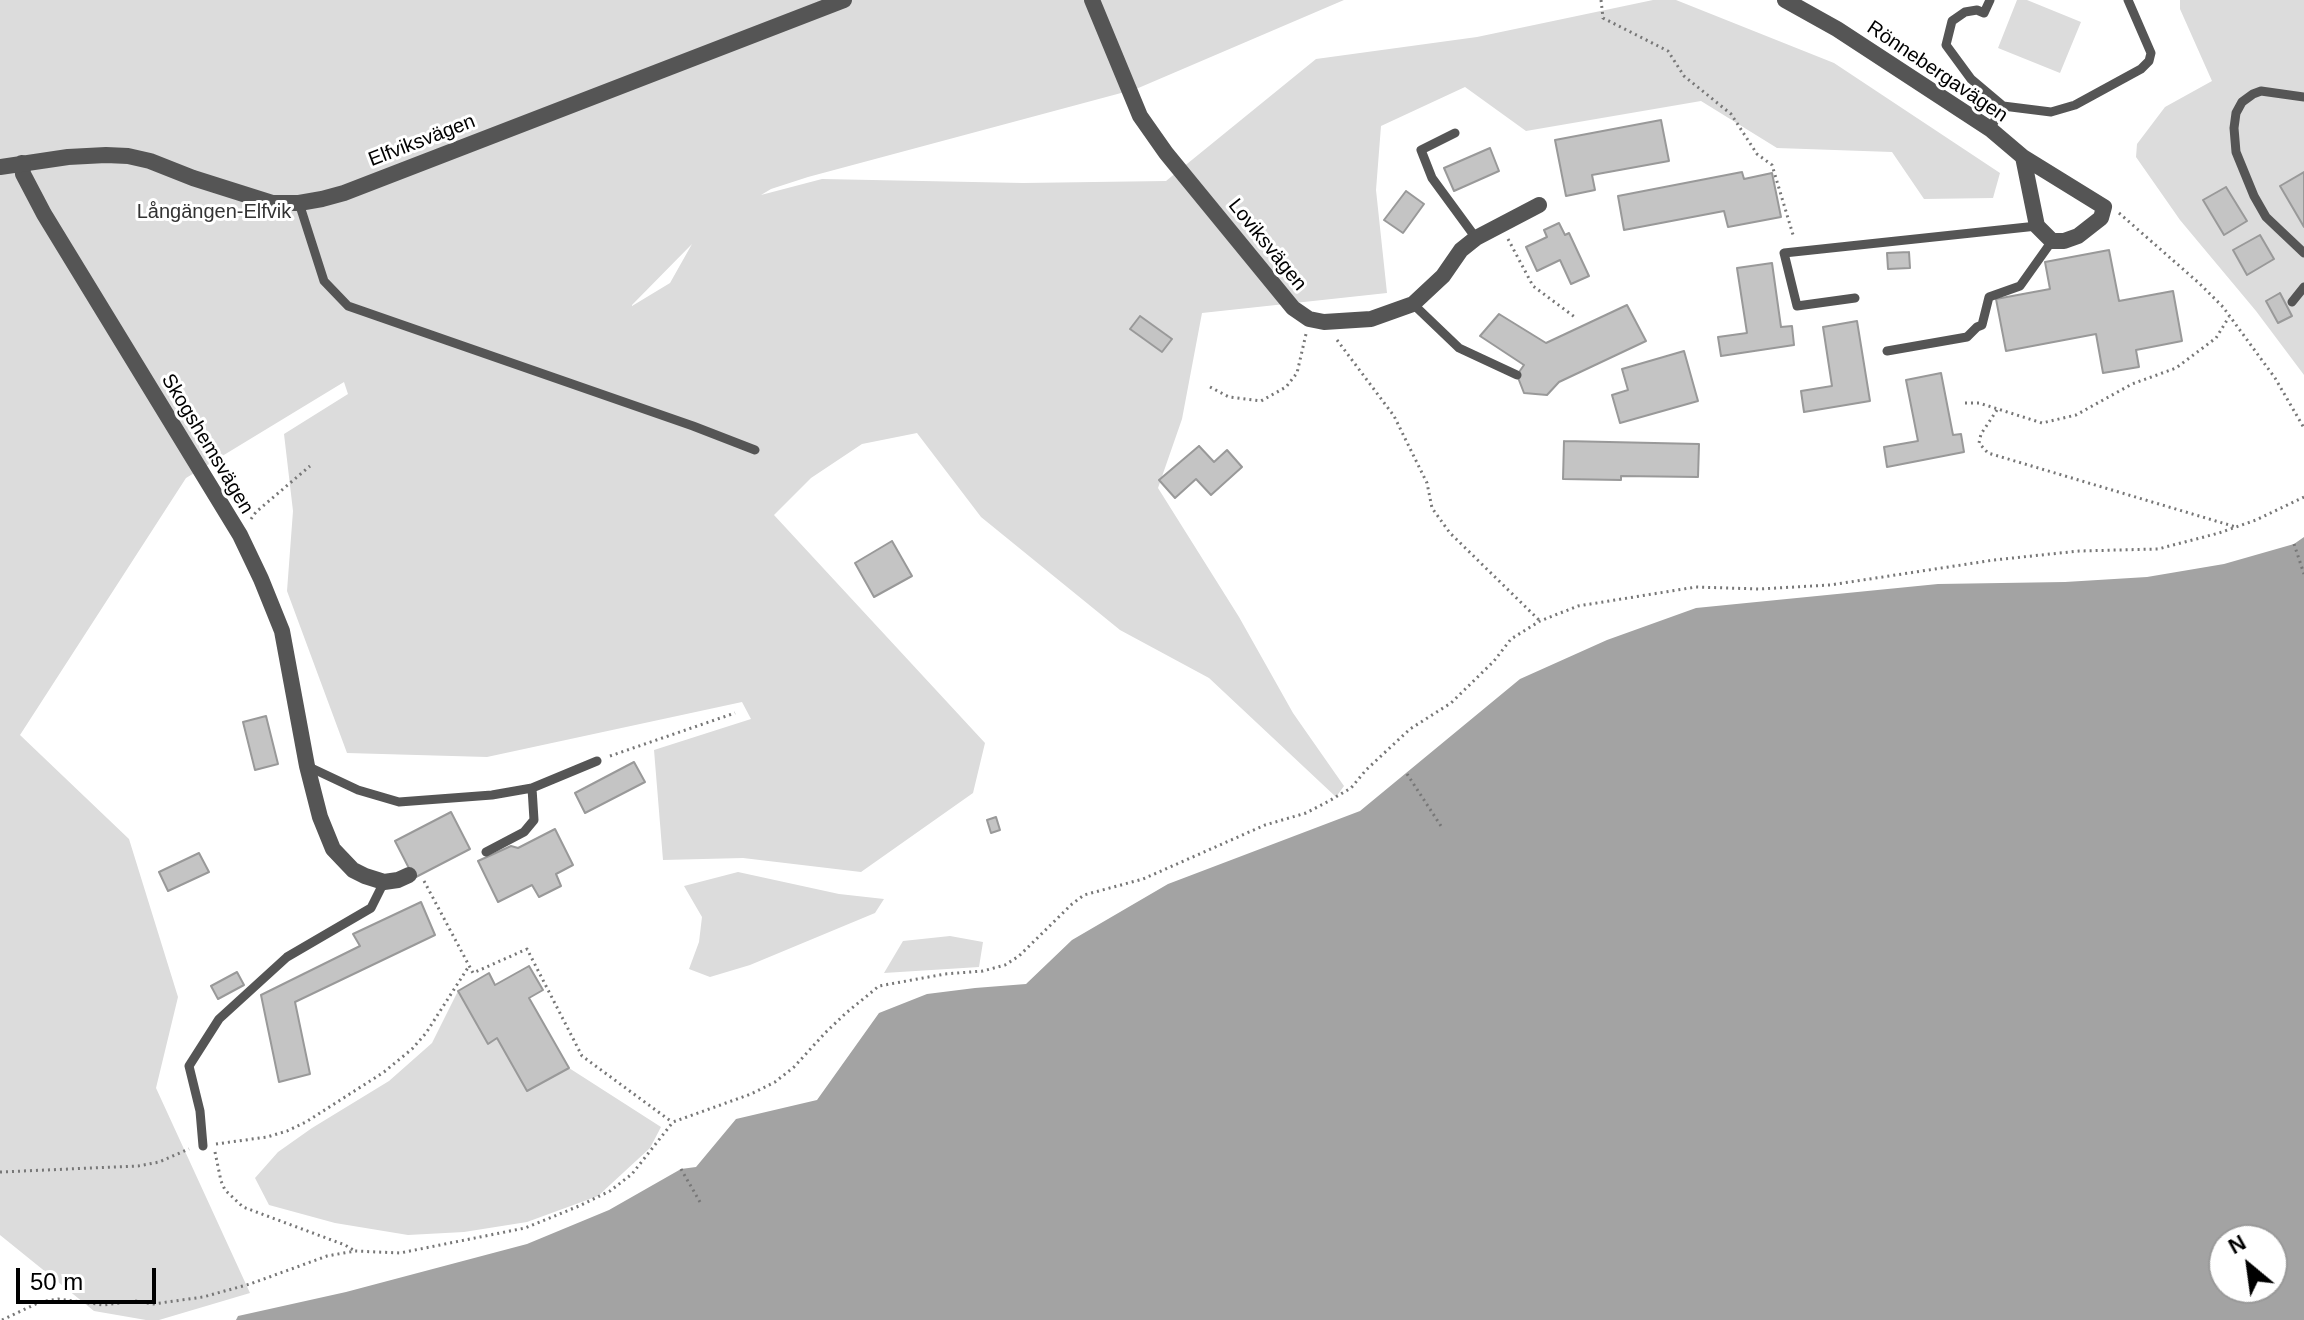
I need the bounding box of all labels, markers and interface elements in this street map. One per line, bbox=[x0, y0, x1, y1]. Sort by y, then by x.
street label: Rönnebergavägen bbox=[1862, 16, 2012, 128]
street label: Elfviksvägen bbox=[365, 110, 479, 172]
street label: Loviksvägen bbox=[1223, 194, 1311, 296]
park label: Långängen-Elfvik bbox=[137, 200, 291, 224]
street label: Skogshemsvägen bbox=[156, 370, 258, 518]
north arrow bbox=[2208, 1224, 2288, 1304]
text: N bbox=[2224, 1230, 2250, 1259]
scale bar bbox=[20, 1252, 160, 1302]
text: 50 m bbox=[30, 1268, 83, 1295]

